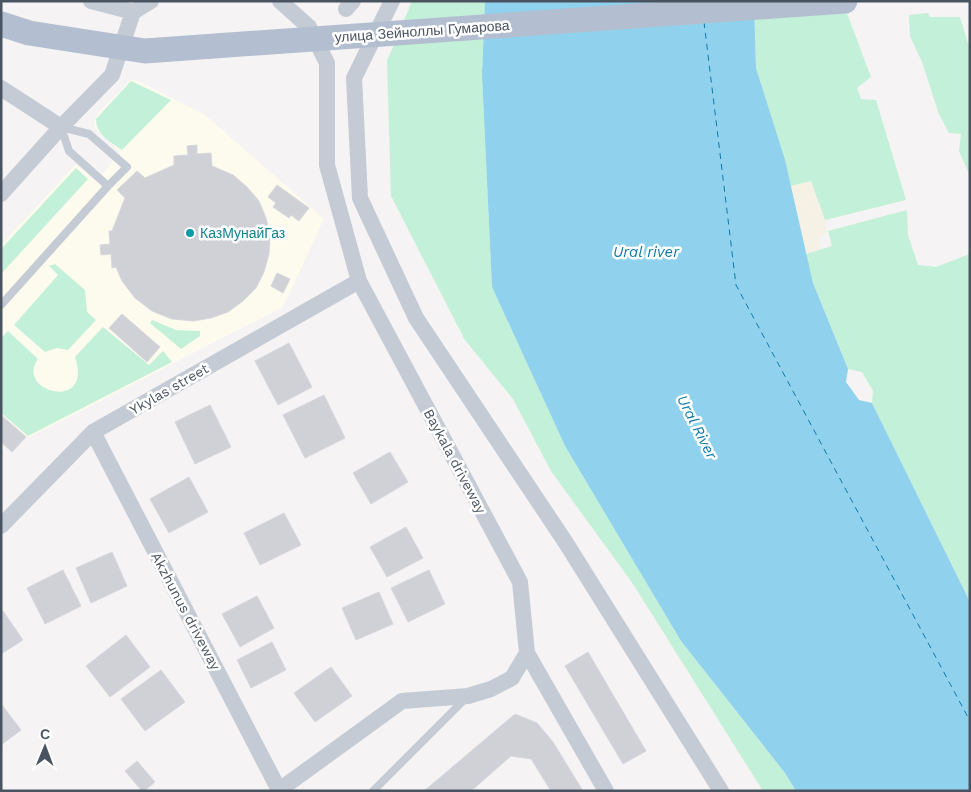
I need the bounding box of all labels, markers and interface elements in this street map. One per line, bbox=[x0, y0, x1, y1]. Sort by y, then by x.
street label: улица Зейноллы Гумарова bbox=[334, 17, 510, 45]
place label: КазМунайГаз bbox=[200, 225, 285, 241]
marker: КазМунайГаз bbox=[184, 227, 196, 239]
water label: Ural river bbox=[613, 243, 680, 261]
street label: Ykylas street bbox=[127, 360, 211, 418]
water label: Ural River bbox=[673, 392, 721, 463]
street label: Baykala driveway bbox=[421, 406, 490, 517]
street label: Akzhunus driveway bbox=[148, 549, 224, 673]
north arrow bbox=[20, 722, 70, 772]
text: С bbox=[40, 726, 50, 742]

